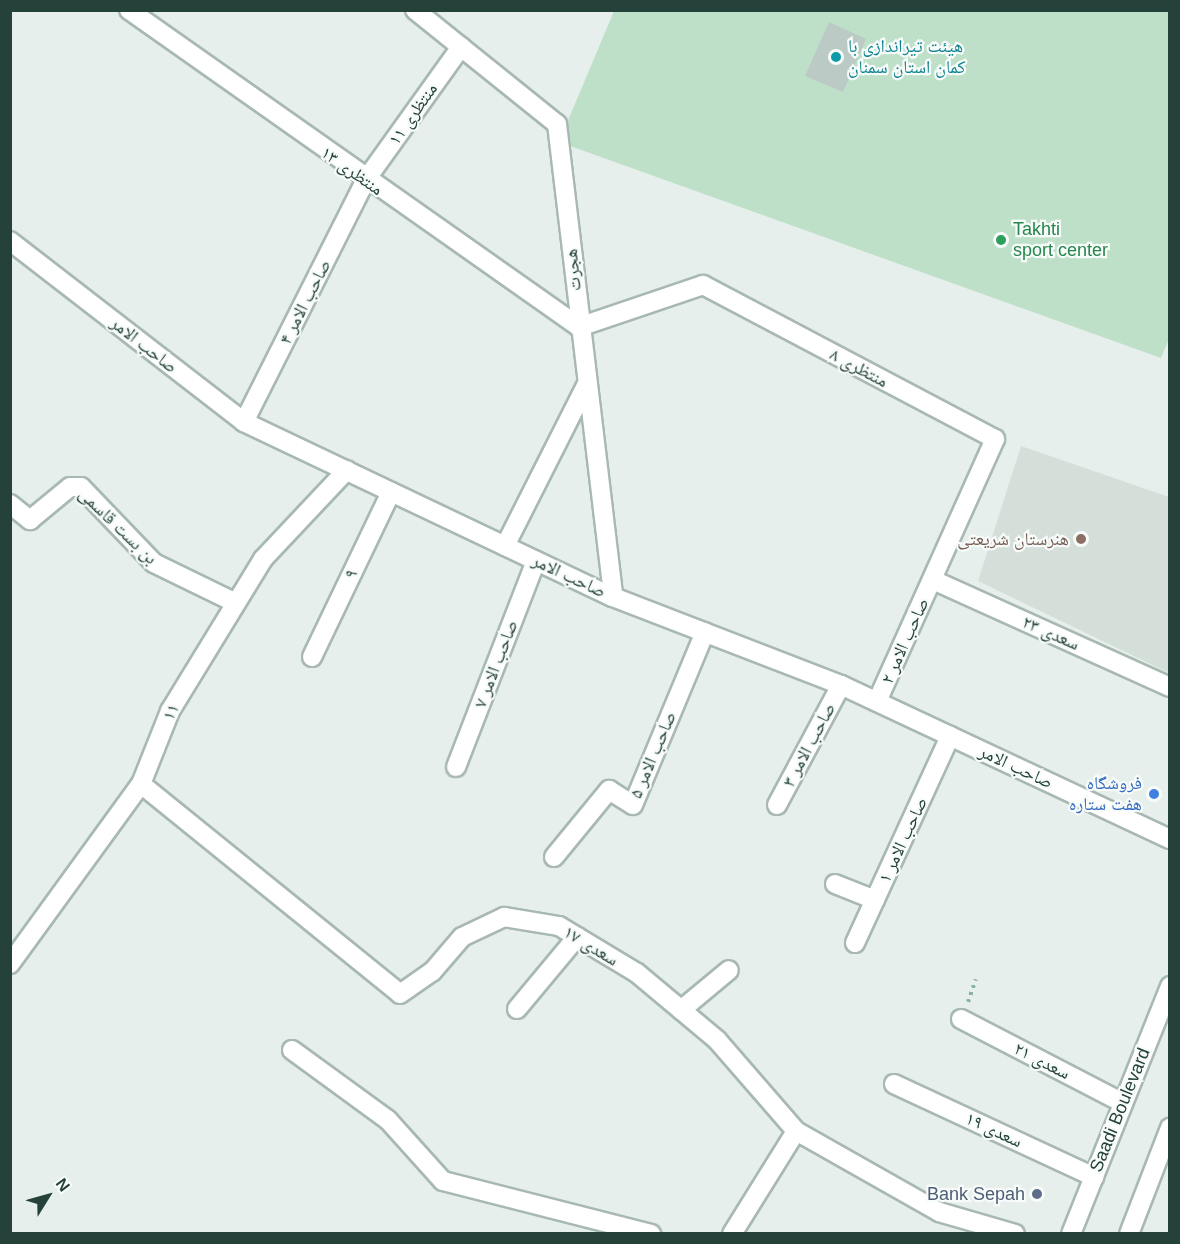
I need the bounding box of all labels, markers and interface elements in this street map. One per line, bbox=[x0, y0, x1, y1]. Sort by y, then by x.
place label: هیئت تیراندازی با کمان استان سمنان bbox=[848, 36, 965, 78]
marker: هیئت تیراندازی با کمان استان سمنان bbox=[829, 50, 843, 64]
street label: منتظری ۱۱ bbox=[384, 79, 442, 149]
street label: منتظری ۱۳ bbox=[317, 142, 387, 200]
place label: Takhti sport center bbox=[1013, 219, 1108, 262]
marker: Takhti sport center bbox=[994, 233, 1008, 247]
street label: هجرت bbox=[560, 248, 586, 292]
street label: صاحب الامر ۴ bbox=[274, 256, 336, 348]
street label: صاحب الامر bbox=[106, 312, 182, 378]
street label: منتظری ۸ bbox=[826, 344, 892, 392]
street label: بن بست قاسمی bbox=[74, 483, 162, 569]
place label: هنرستان شریعتی bbox=[957, 528, 1069, 550]
marker: هنرستان شریعتی bbox=[1074, 532, 1088, 546]
street label: صاحب الامر bbox=[529, 550, 609, 602]
street label: ۹ bbox=[340, 566, 362, 582]
street label: صاحب الامر ۲ bbox=[876, 595, 934, 687]
street label: سعدی ۲۳ bbox=[1019, 611, 1083, 655]
street label: صاحب الامر ۷ bbox=[469, 617, 523, 711]
street label: صاحب الامر ۳ bbox=[778, 699, 840, 791]
street label: ۱۱ bbox=[158, 700, 184, 724]
street label: صاحب الامر ۵ bbox=[625, 708, 681, 802]
street label: صاحب الامر bbox=[976, 741, 1056, 793]
place label: فروشگاه هفت ستاره bbox=[1069, 773, 1142, 816]
marker: فروشگاه هفت ستاره bbox=[1147, 787, 1161, 801]
street label: صاحب الامر ۱ bbox=[874, 794, 932, 886]
street label: سعدی ۱۷ bbox=[560, 921, 622, 971]
street label: سعدی ۲۱ bbox=[1010, 1038, 1074, 1084]
street label: Saadi Boulevard bbox=[1085, 1045, 1155, 1175]
street label: سعدی ۱۹ bbox=[962, 1108, 1026, 1152]
north arrow bbox=[18, 1166, 78, 1226]
text: N bbox=[53, 1175, 73, 1195]
place label: Bank Sepah bbox=[927, 1183, 1025, 1205]
marker: Bank Sepah bbox=[1030, 1187, 1044, 1201]

